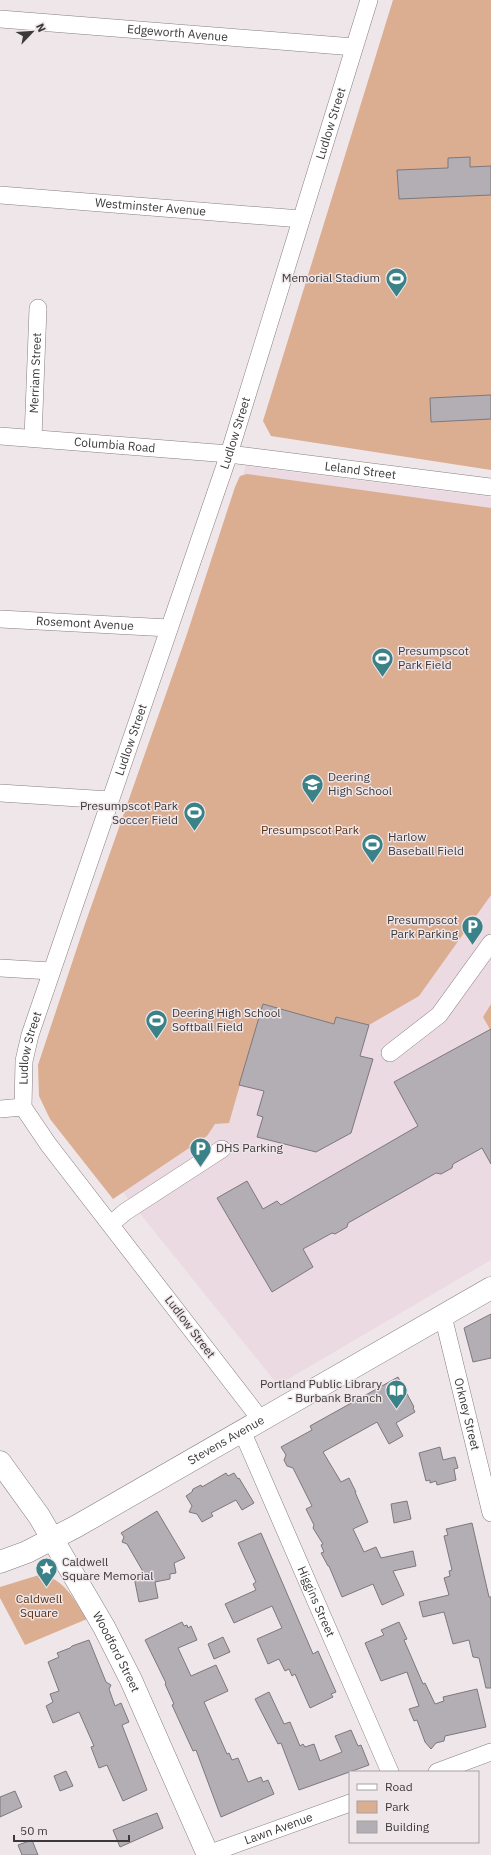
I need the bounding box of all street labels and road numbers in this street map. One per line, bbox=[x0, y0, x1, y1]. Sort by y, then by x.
street label: Edgeworth Avenue bbox=[127, 21, 229, 44]
street label: Ludlow Street bbox=[312, 85, 349, 161]
street label: Westminster Avenue bbox=[94, 195, 207, 218]
street label: Merriam Street bbox=[26, 332, 44, 414]
street label: Ludlow Street bbox=[216, 395, 253, 471]
street label: Columbia Road bbox=[73, 434, 156, 455]
street label: Leland Street bbox=[324, 458, 397, 482]
street label: Rosemont Avenue bbox=[36, 613, 135, 633]
street label: Ludlow Street bbox=[111, 702, 150, 777]
street label: Ludlow Street bbox=[15, 1009, 45, 1085]
street label: Ludlow Street bbox=[162, 1292, 219, 1361]
street label: Orkney Street bbox=[451, 1376, 483, 1452]
street label: Stevens Avenue bbox=[185, 1412, 267, 1468]
street label: Higgins Street bbox=[295, 1564, 338, 1639]
street label: Woodford Street bbox=[90, 1609, 143, 1694]
street label: Lawn Avenue bbox=[242, 1809, 315, 1847]

